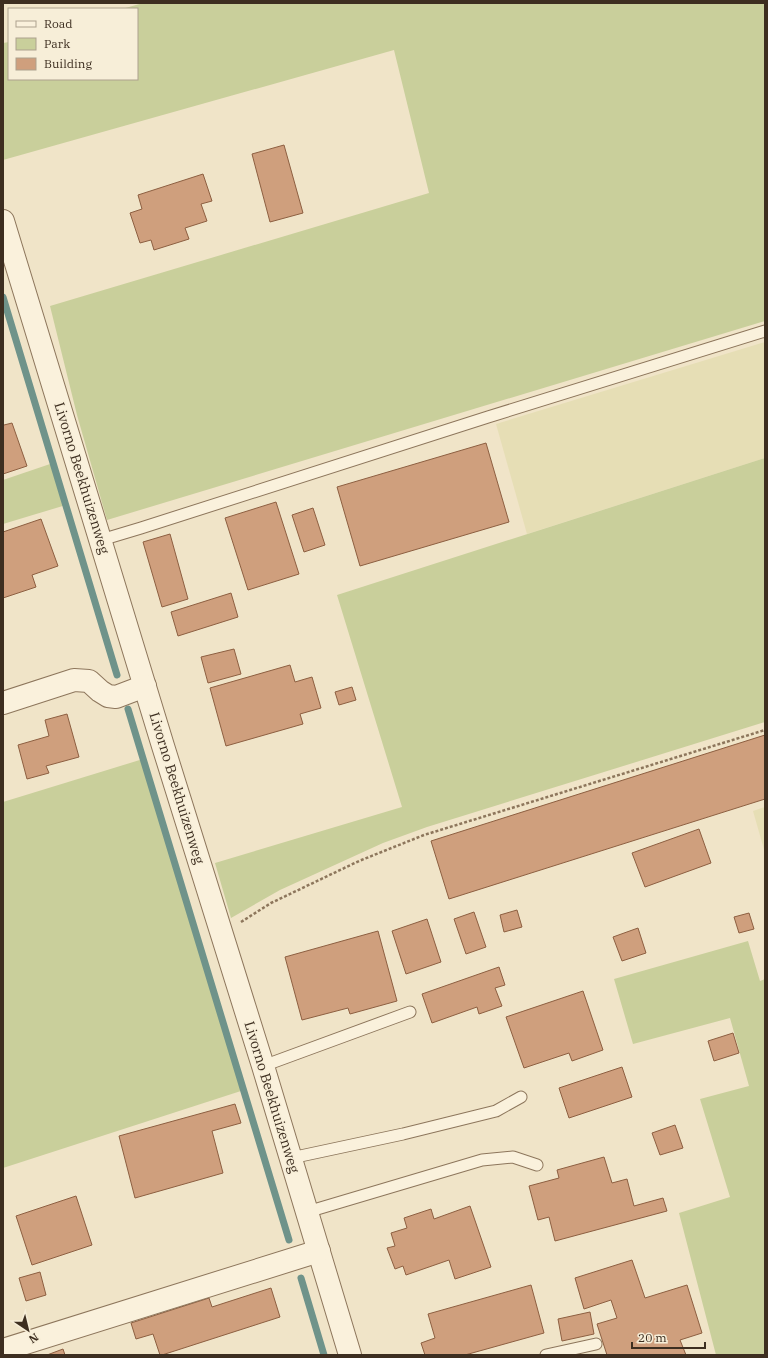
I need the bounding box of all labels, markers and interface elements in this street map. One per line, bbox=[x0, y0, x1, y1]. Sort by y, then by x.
legend bbox=[8, 8, 138, 80]
text: Road bbox=[44, 16, 73, 31]
text: Park bbox=[44, 36, 70, 51]
text: Building bbox=[44, 56, 92, 71]
street label: Livorno Beekhuizenweg bbox=[50, 400, 114, 556]
street label: Livorno Beekhuizenweg bbox=[145, 710, 209, 866]
street label: Livorno Beekhuizenweg bbox=[240, 1019, 304, 1175]
north arrow bbox=[8, 1310, 48, 1350]
scale bar bbox=[632, 1324, 705, 1350]
text: N bbox=[26, 1330, 41, 1347]
text: 20 m bbox=[638, 1330, 667, 1345]

